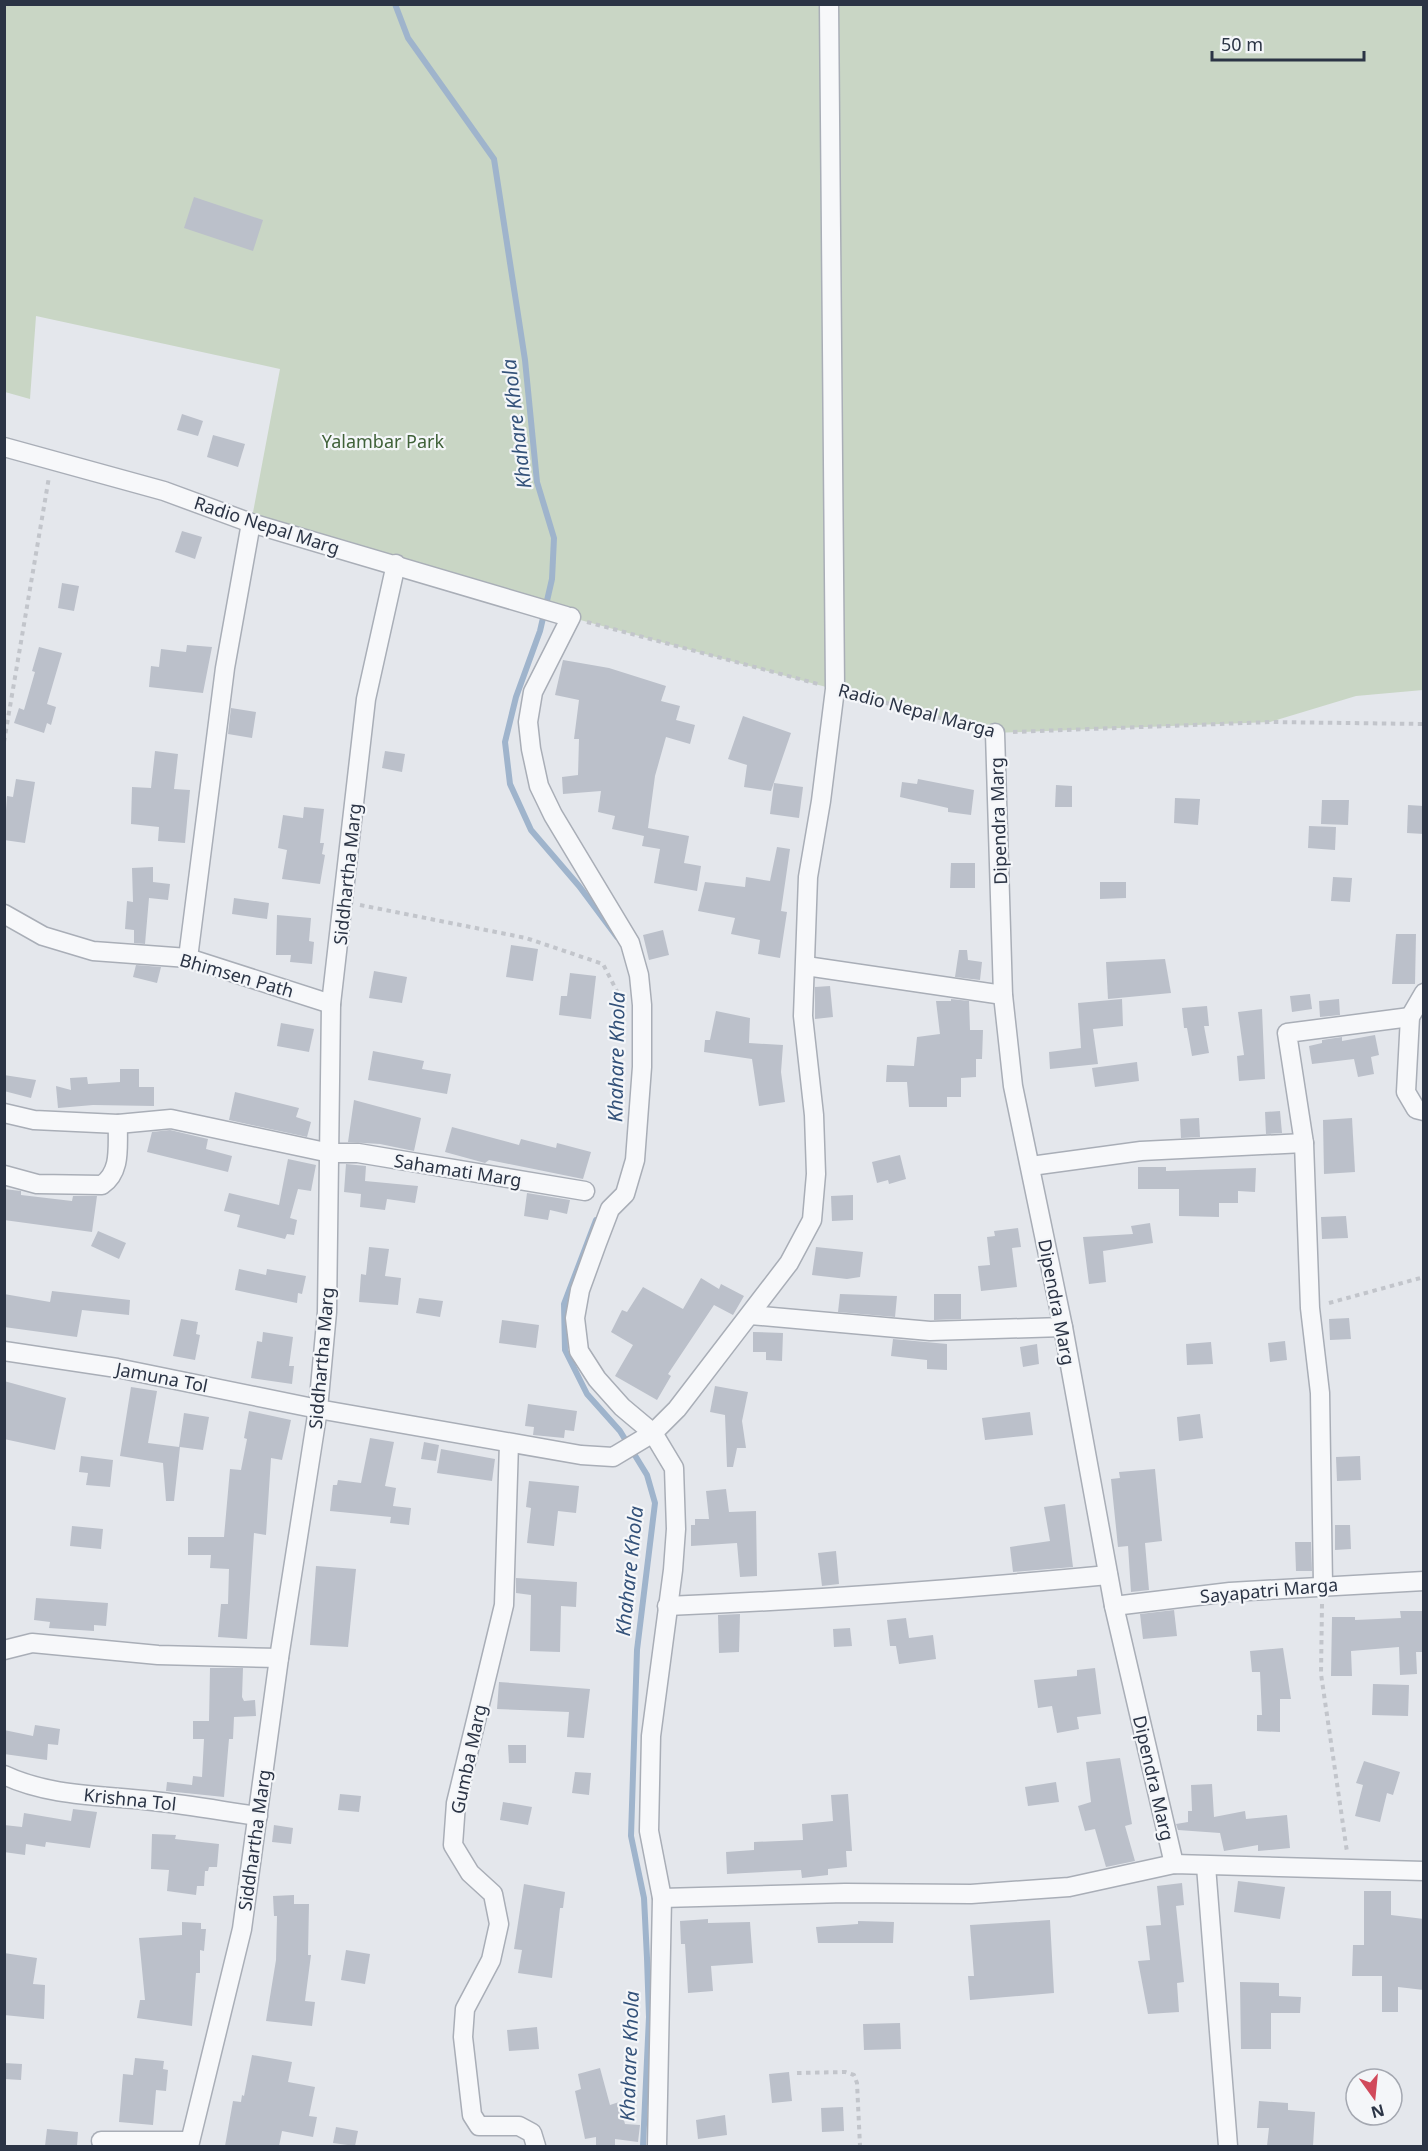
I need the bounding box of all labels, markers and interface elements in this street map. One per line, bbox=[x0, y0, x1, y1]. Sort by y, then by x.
scale bar bbox=[1212, 24, 1364, 62]
text: 50 m bbox=[1221, 32, 1263, 56]
water label: Khahare Khola bbox=[495, 358, 537, 490]
park label: Yalambar Park bbox=[322, 429, 445, 453]
street label: Radio Nepal Marg bbox=[191, 490, 343, 560]
street label: Radio Nepal Marga bbox=[836, 677, 998, 743]
street label: Dipendra Marg bbox=[984, 757, 1012, 885]
street label: Siddhartha Marg bbox=[328, 802, 366, 946]
street label: Bhimsen Path bbox=[177, 947, 297, 1003]
water label: Khahare Khola bbox=[601, 992, 631, 1122]
street label: Sahamati Marg bbox=[393, 1148, 523, 1192]
street label: Dipendra Marg bbox=[1033, 1237, 1081, 1367]
street label: Siddhartha Marg bbox=[303, 1286, 339, 1430]
street label: Jamuna Tol bbox=[112, 1356, 210, 1398]
water label: Khahare Khola bbox=[609, 1505, 649, 1637]
street label: Sayapatri Marga bbox=[1199, 1572, 1339, 1608]
street label: Gumba Marg bbox=[445, 1702, 491, 1816]
street label: Dipendra Marg bbox=[1128, 1713, 1180, 1843]
street label: Siddhartha Marg bbox=[232, 1768, 276, 1912]
street label: Krishna Tol bbox=[82, 1782, 178, 1816]
water label: Khahare Khola bbox=[613, 1990, 645, 2122]
north arrow bbox=[1344, 2067, 1404, 2127]
text: N bbox=[1369, 2099, 1387, 2124]

